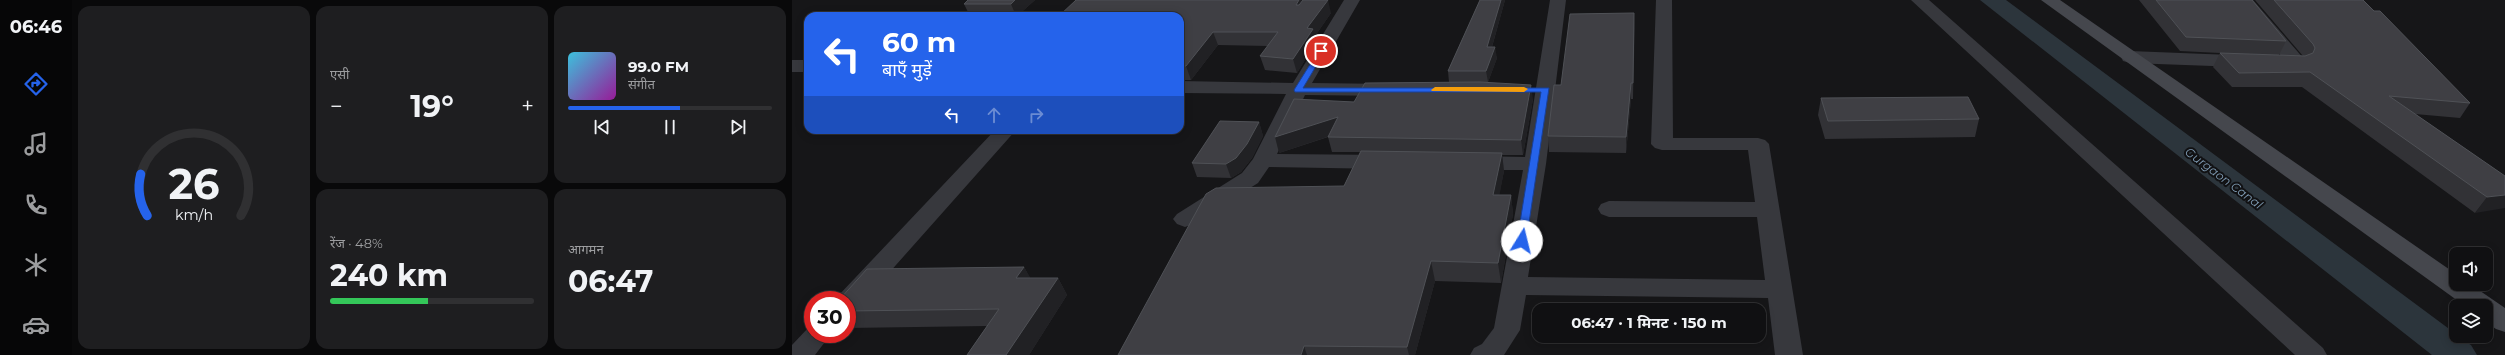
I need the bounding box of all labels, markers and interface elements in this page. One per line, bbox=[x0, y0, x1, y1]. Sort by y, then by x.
text: 06:46 bbox=[10, 16, 62, 38]
text: 60 m bbox=[882, 25, 956, 59]
icon: left bbox=[816, 28, 868, 80]
pin bbox=[1304, 34, 1338, 68]
icon: arrive bbox=[1310, 40, 1332, 62]
text: 99.0 FM bbox=[628, 57, 689, 76]
text: बाएँ मुड़ें bbox=[882, 59, 932, 81]
text: एसी bbox=[330, 66, 349, 82]
icon: directions bbox=[22, 70, 50, 98]
text: संगीत bbox=[628, 76, 655, 92]
text: 19° bbox=[410, 88, 454, 125]
text: − bbox=[330, 93, 343, 120]
text: + bbox=[521, 93, 534, 120]
icon: left bbox=[941, 104, 963, 126]
icon: ahead bbox=[983, 104, 1005, 126]
icon: right bbox=[1025, 104, 1047, 126]
icon: previous bbox=[591, 116, 613, 138]
icon: pause bbox=[659, 116, 681, 138]
icon: next bbox=[727, 116, 749, 138]
icon: music bbox=[22, 130, 50, 158]
water label: Gurgaon Canal bbox=[2182, 144, 2266, 212]
text: 26 bbox=[168, 158, 220, 208]
icon: phone bbox=[22, 191, 50, 219]
text: km/h bbox=[175, 205, 213, 223]
position arrow bbox=[1501, 220, 1543, 262]
text: रेंज · 48% bbox=[330, 235, 383, 251]
text: आगमन bbox=[568, 241, 604, 257]
map controls bbox=[2449, 247, 2493, 343]
button: sound bbox=[2449, 247, 2493, 291]
icon: climate bbox=[22, 251, 50, 279]
text: 240 km bbox=[330, 257, 448, 294]
text: 06:47 bbox=[568, 263, 653, 300]
speed limit sign: 30 bbox=[804, 291, 856, 343]
button: layers bbox=[2449, 299, 2493, 343]
icon: car bbox=[22, 311, 50, 339]
text: 06:47 · 1 मिनट · 150 m bbox=[1571, 313, 1727, 332]

